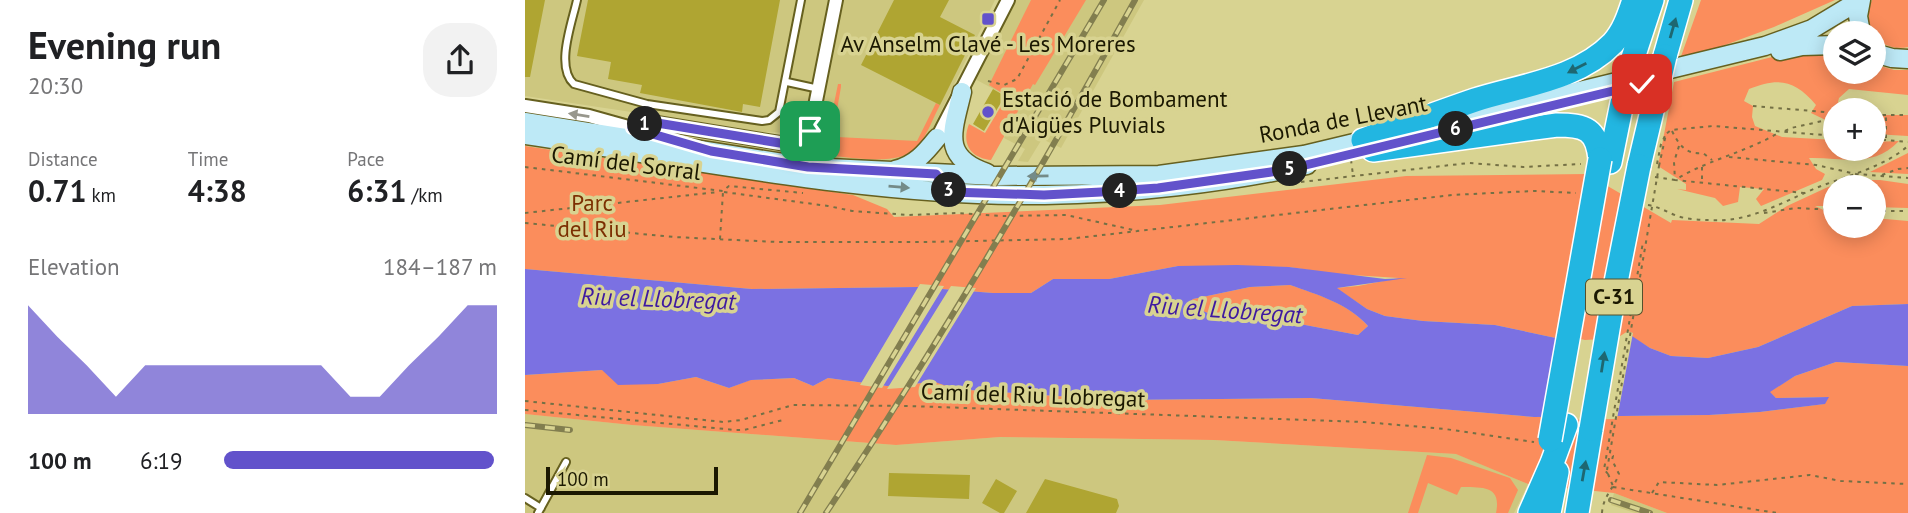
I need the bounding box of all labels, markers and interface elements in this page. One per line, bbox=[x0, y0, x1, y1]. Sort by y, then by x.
marker: Av Anselm Clavé - Les Moreres bbox=[980, 11, 996, 27]
one-way arrow bbox=[1669, 17, 1679, 38]
text: Evening run bbox=[28, 20, 221, 69]
map controls bbox=[1823, 21, 1886, 238]
button: layers bbox=[1823, 21, 1886, 84]
button: share bbox=[423, 23, 497, 97]
place label: Av Anselm Clavé - Les Moreres bbox=[840, 29, 1136, 58]
pin bbox=[1612, 54, 1672, 114]
one-way arrow bbox=[1567, 63, 1587, 74]
icon: check bbox=[1623, 65, 1661, 103]
text: 20:30 bbox=[28, 71, 83, 100]
place label: Estació de Bombament d'Aigües Pluvials bbox=[1002, 84, 1228, 139]
street label: Ronda de Llevant bbox=[1257, 88, 1429, 149]
button: + bbox=[1823, 98, 1886, 161]
pin bbox=[780, 101, 840, 161]
marker: Estació de Bombament d'Aigües Pluvials bbox=[980, 104, 996, 120]
pin: 1 bbox=[627, 106, 663, 142]
one-way arrow bbox=[568, 109, 590, 120]
text: 1 bbox=[639, 111, 650, 135]
pin: 6 bbox=[1439, 111, 1473, 146]
icon: arrive bbox=[791, 112, 829, 150]
text: 6 bbox=[1450, 116, 1461, 140]
street label: Camí del Sorral bbox=[550, 139, 703, 186]
text: Distance bbox=[28, 147, 98, 171]
text: Time bbox=[188, 147, 228, 171]
text: Pace bbox=[347, 147, 385, 171]
pin: 5 bbox=[1273, 152, 1307, 186]
text: 5 bbox=[1284, 156, 1295, 180]
one-way arrow bbox=[1027, 170, 1049, 182]
text: 0.71 bbox=[28, 171, 86, 210]
text: 4:38 bbox=[188, 171, 247, 210]
text: 6:31 bbox=[347, 171, 406, 210]
pin: 3 bbox=[931, 172, 967, 208]
pin: 4 bbox=[1103, 174, 1137, 208]
button: − bbox=[1823, 175, 1886, 238]
text: 3 bbox=[943, 177, 954, 201]
text: 4 bbox=[1114, 178, 1125, 202]
one-way arrow bbox=[888, 182, 910, 193]
text: km bbox=[86, 183, 116, 207]
text: /km bbox=[406, 183, 443, 207]
park label: Parc del Riu bbox=[557, 188, 627, 243]
text: Elevation bbox=[28, 252, 120, 281]
text: 184–187 m bbox=[383, 252, 497, 281]
water label: Riu el Llobregat bbox=[580, 280, 738, 317]
road number: C-31 bbox=[1586, 280, 1642, 314]
water label: Riu el Llobregat bbox=[1147, 289, 1305, 330]
one-way arrow bbox=[1598, 351, 1609, 373]
street label: Camí del Riu Llobregat bbox=[920, 376, 1146, 413]
text: 100 m bbox=[28, 446, 91, 475]
text: 6:19 bbox=[140, 446, 183, 475]
one-way arrow bbox=[1579, 460, 1590, 482]
scale bar bbox=[546, 464, 717, 496]
text: 100 m bbox=[557, 467, 609, 491]

